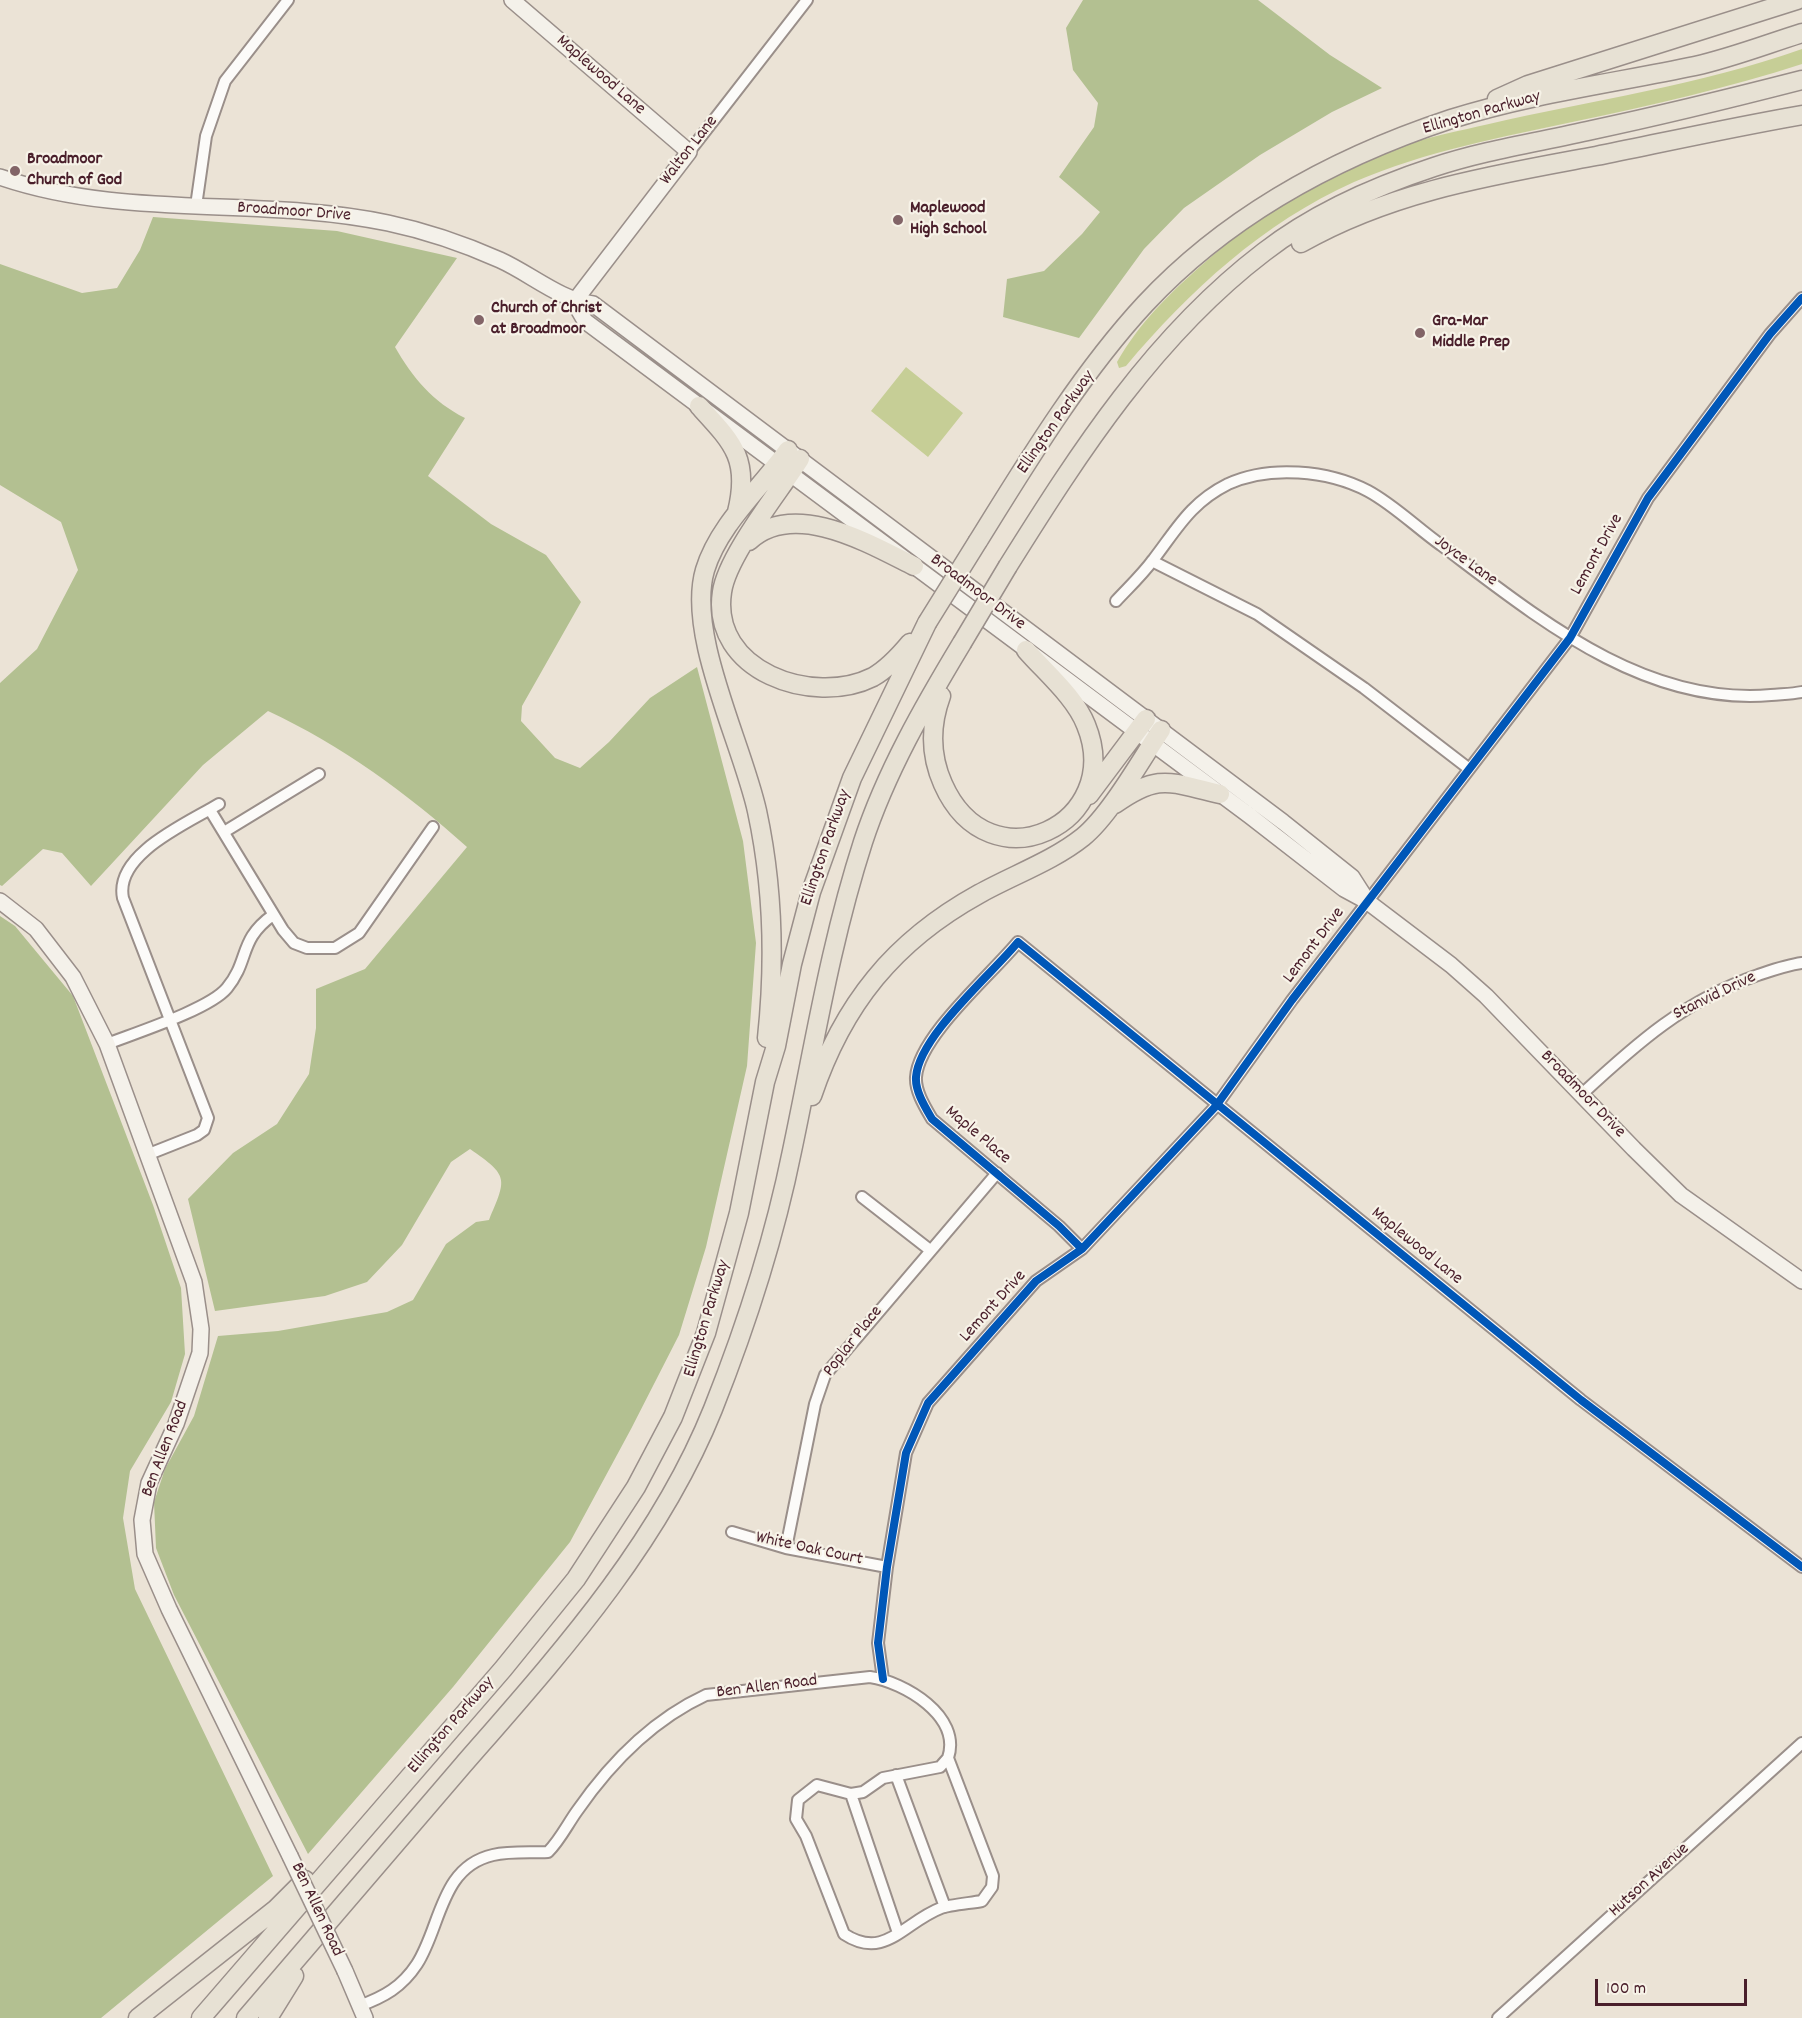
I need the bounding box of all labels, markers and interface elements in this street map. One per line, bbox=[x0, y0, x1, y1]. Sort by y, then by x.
street label: Maplewood Lane bbox=[551, 31, 649, 121]
street label: Ellington Parkway bbox=[1421, 87, 1543, 141]
street label: Walton Lane bbox=[656, 112, 724, 190]
place label: Broadmoor Church of God bbox=[27, 150, 122, 192]
marker: Broadmoor Church of God bbox=[8, 164, 22, 178]
street label: Broadmoor Drive bbox=[236, 198, 352, 228]
place label: Maplewood High School bbox=[910, 199, 986, 242]
marker: Maplewood High School bbox=[891, 213, 905, 227]
place label: Church of Christ at Broadmoor bbox=[491, 299, 602, 342]
place label: Gra-Mar Middle Prep bbox=[1432, 312, 1510, 354]
marker: Church of Christ at Broadmoor bbox=[472, 313, 486, 327]
marker: Gra-Mar Middle Prep bbox=[1413, 326, 1427, 340]
street label: Ellington Parkway bbox=[1013, 367, 1101, 479]
street label: Lemont Drive bbox=[1567, 511, 1629, 599]
street label: Joyce Lane bbox=[1429, 532, 1501, 592]
street label: Broadmoor Drive bbox=[925, 550, 1029, 636]
street label: Ellington Parkway bbox=[797, 787, 857, 909]
street label: Lemont Drive bbox=[1279, 904, 1351, 988]
street label: Stanvid Drive bbox=[1670, 968, 1760, 1026]
street label: Broadmoor Drive bbox=[1535, 1047, 1629, 1143]
street label: Maple Place bbox=[940, 1102, 1014, 1170]
street label: Maplewood Lane bbox=[1366, 1203, 1466, 1291]
street label: Ellington Parkway bbox=[680, 1258, 736, 1380]
street label: Lemont Drive bbox=[956, 1267, 1032, 1347]
street label: Poplar Place bbox=[820, 1302, 888, 1382]
street label: Ben Allen Road bbox=[138, 1398, 194, 1500]
street label: White Oak Court bbox=[754, 1528, 864, 1572]
street label: Ben Allen Road bbox=[715, 1671, 819, 1705]
street label: Ellington Parkway bbox=[404, 1673, 500, 1779]
street label: Hutson Avenue bbox=[1605, 1839, 1695, 1923]
street label: Ben Allen Road bbox=[285, 1860, 347, 1960]
scale bar bbox=[1598, 1967, 1750, 2005]
text: 100 m bbox=[1606, 1977, 1646, 2002]

